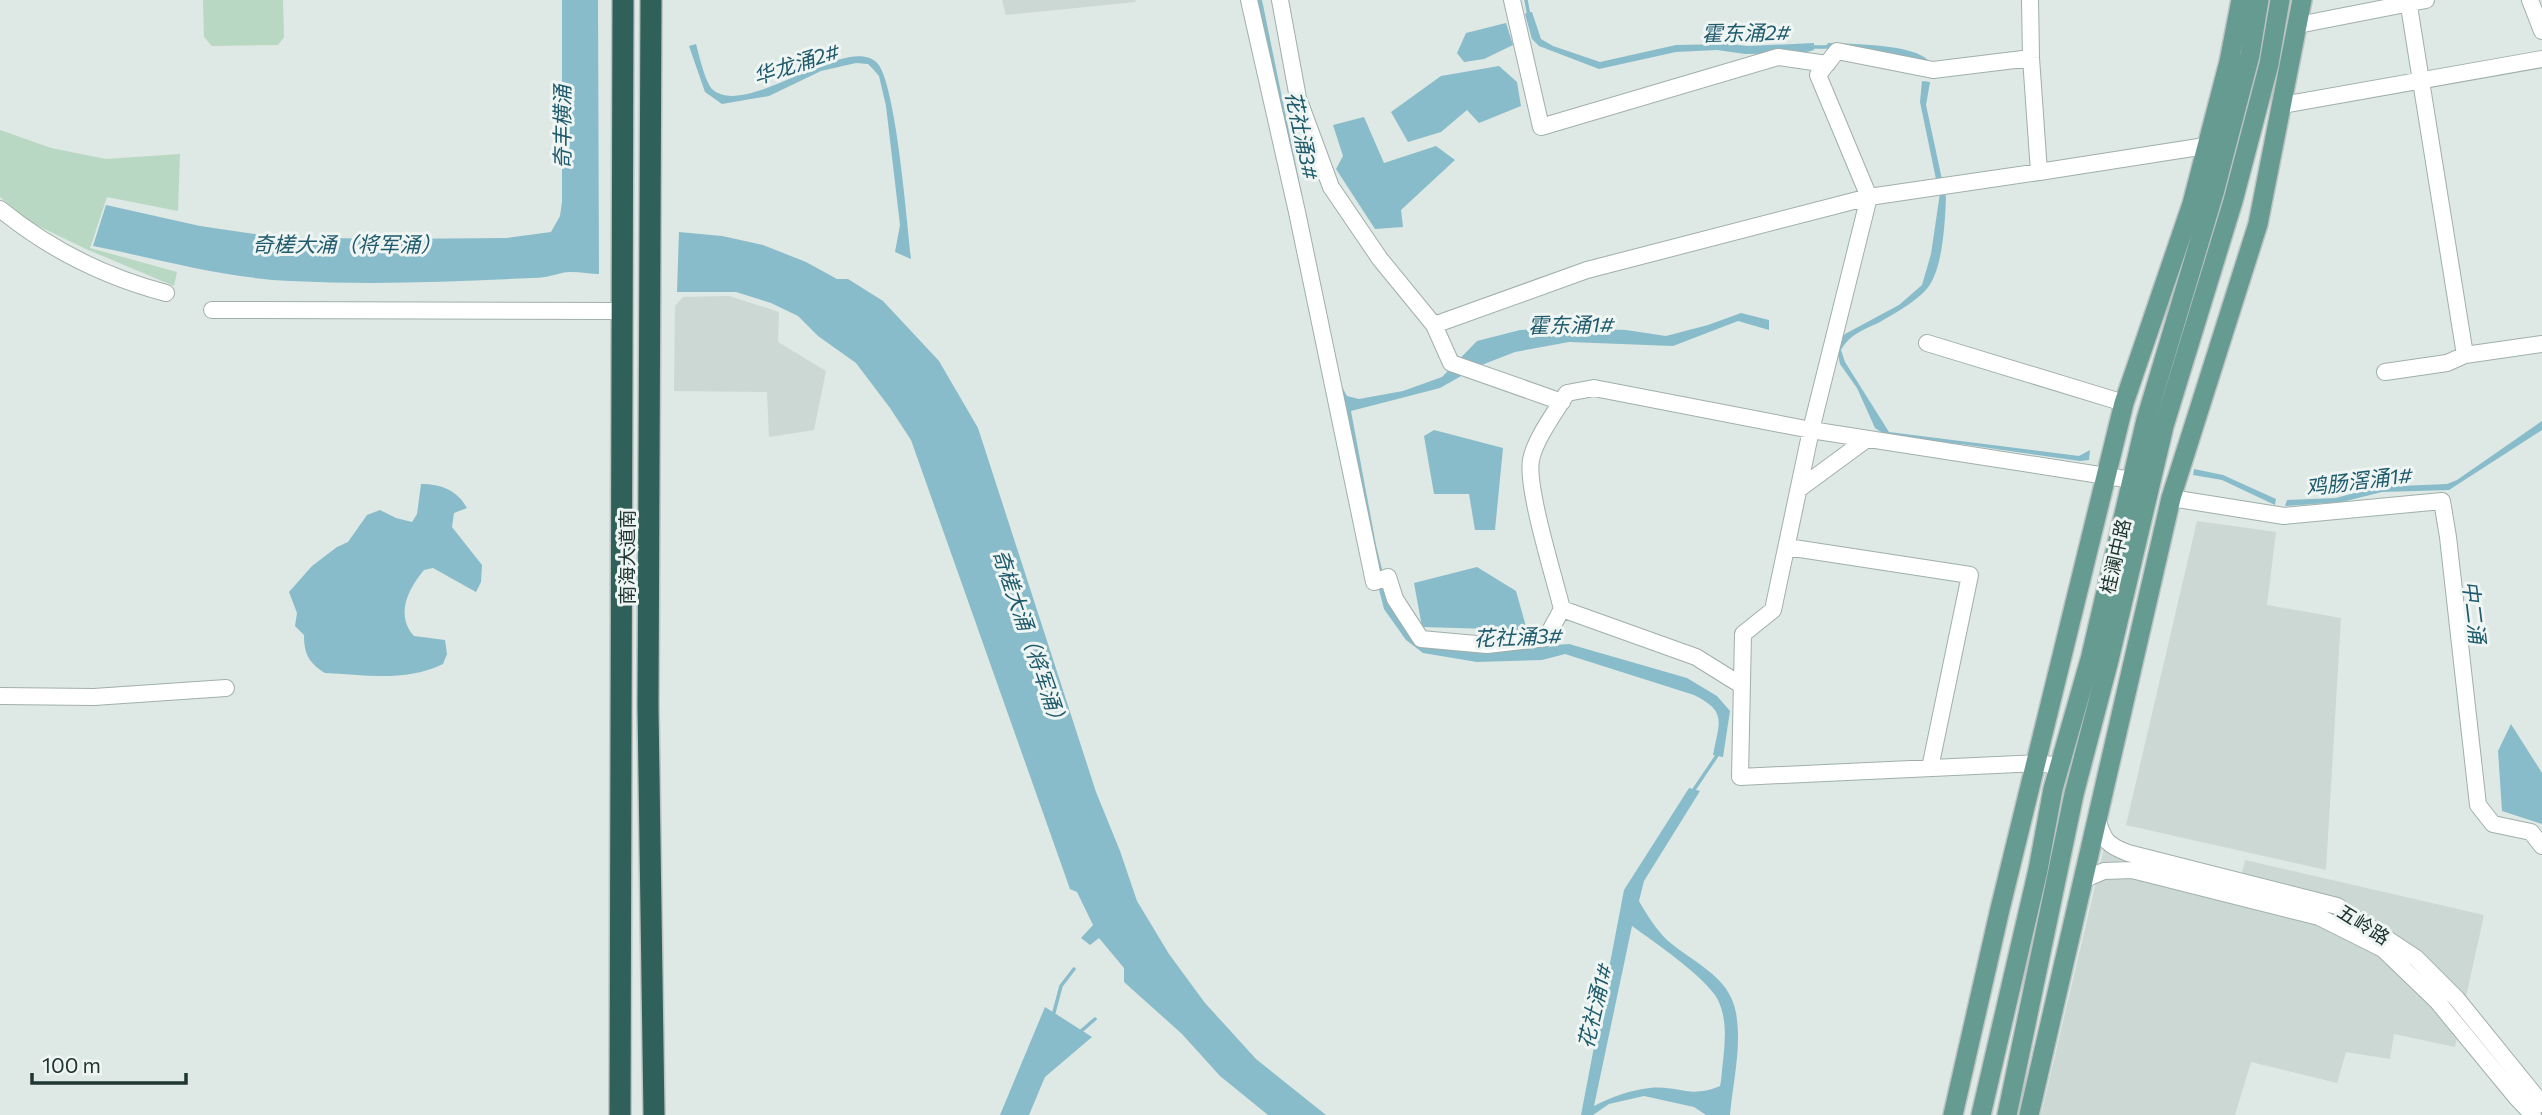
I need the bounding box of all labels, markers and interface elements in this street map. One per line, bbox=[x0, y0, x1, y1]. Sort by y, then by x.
water label: 霍东涌2# bbox=[1701, 19, 1792, 45]
water label: 华龙涌2# bbox=[750, 37, 844, 89]
water label: 奇丰横涌 bbox=[549, 83, 574, 169]
water label: 花社涌3# bbox=[1281, 89, 1325, 183]
water label: 奇槎大涌（将军涌） bbox=[253, 231, 442, 256]
water label: 霍东涌1# bbox=[1528, 311, 1616, 337]
water label: 鸡肠滘涌1# bbox=[2304, 461, 2415, 499]
street label: 南海大道南 bbox=[615, 509, 638, 605]
street label: 桂澜中路 bbox=[2095, 516, 2135, 596]
water label: 奇槎大涌（将军涌） bbox=[988, 546, 1074, 732]
water label: 中二涌 bbox=[2459, 579, 2491, 647]
water label: 花社涌3# bbox=[1473, 622, 1565, 650]
street label: 五岭路 bbox=[2334, 899, 2394, 949]
water label: 花社涌1# bbox=[1572, 960, 1616, 1051]
scale bar bbox=[32, 1042, 186, 1086]
text: 100 m bbox=[42, 1052, 101, 1077]

